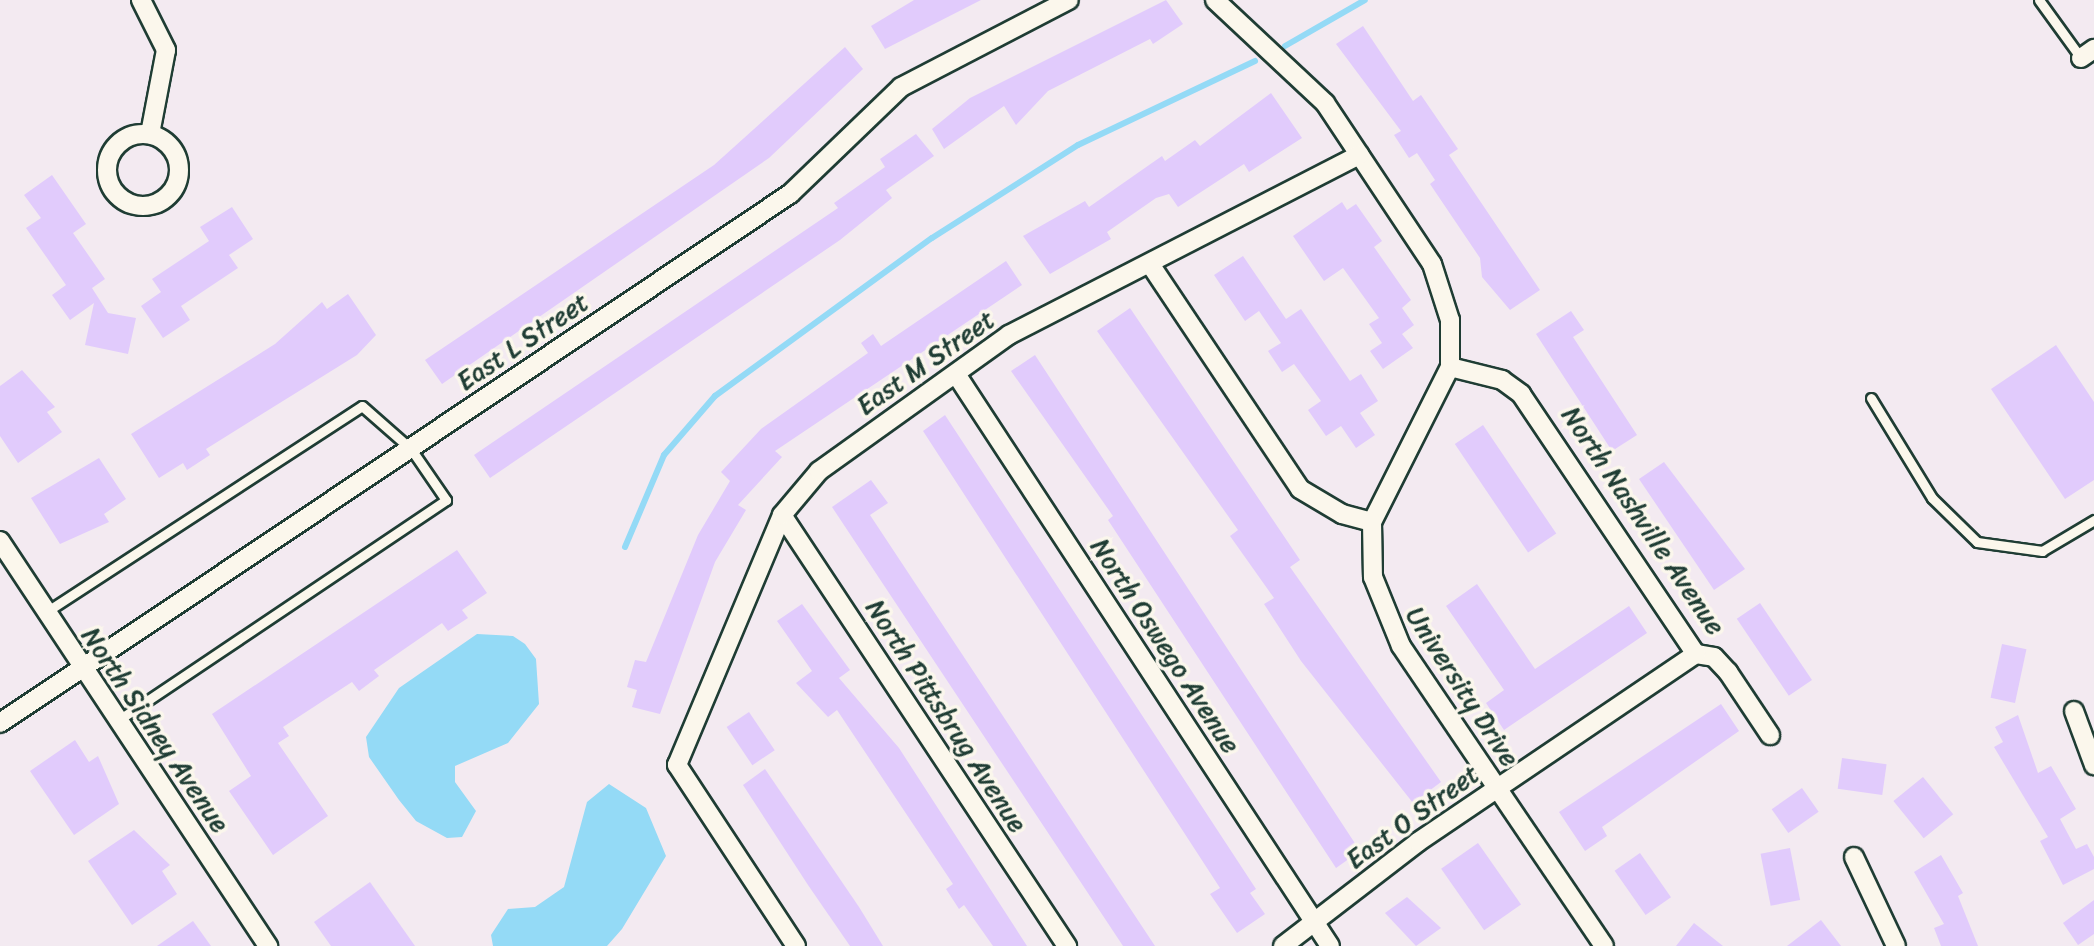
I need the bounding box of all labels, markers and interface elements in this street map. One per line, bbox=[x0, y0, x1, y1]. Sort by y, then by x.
street label: East L Street bbox=[451, 287, 595, 397]
street label: East M Street bbox=[851, 304, 1001, 422]
street label: North Nashville Avenue bbox=[1556, 402, 1730, 640]
street label: North Oswego Avenue bbox=[1084, 533, 1246, 759]
street label: North Pittsbrug Avenue bbox=[859, 594, 1033, 838]
street label: University Drive bbox=[1399, 601, 1525, 773]
street label: North Sidney Avenue bbox=[75, 621, 235, 839]
street label: East O Street bbox=[1340, 758, 1486, 876]

